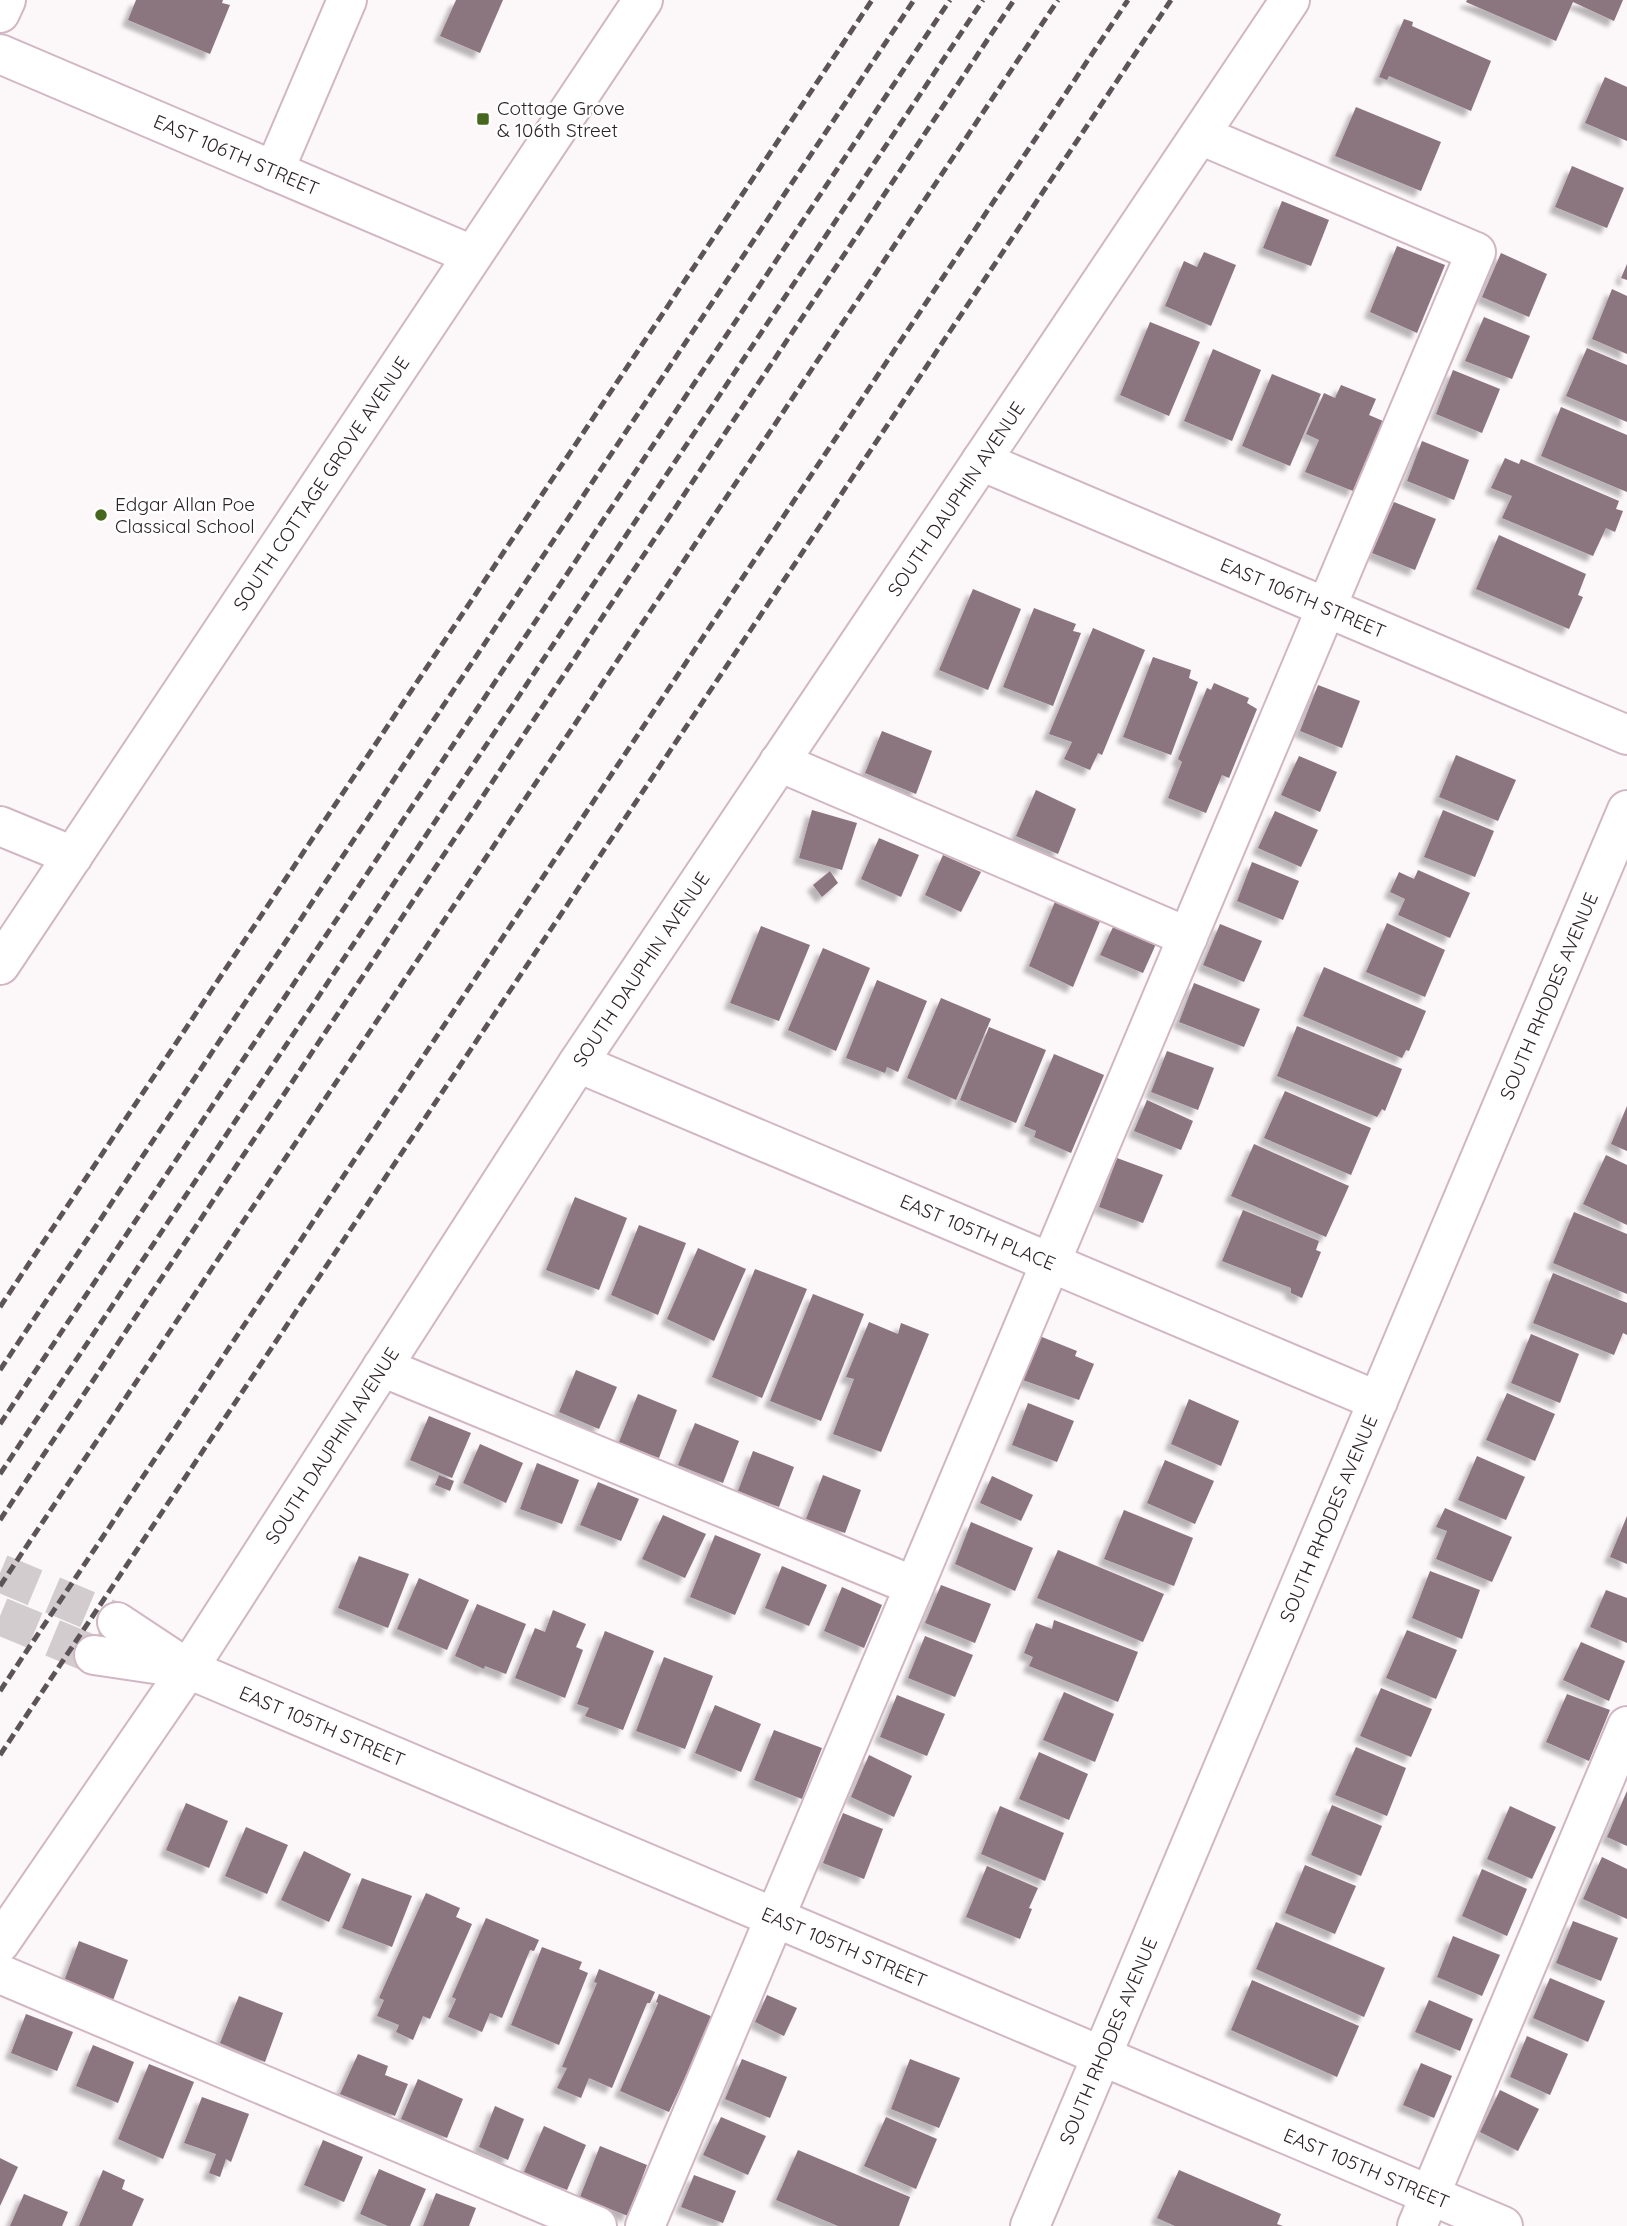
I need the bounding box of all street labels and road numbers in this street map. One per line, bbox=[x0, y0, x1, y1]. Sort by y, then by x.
street label: EAST 106TH STREET bbox=[150, 109, 323, 200]
street label: SOUTH COTTAGE GROVE AVENUE bbox=[228, 351, 414, 615]
street label: SOUTH DAUPHIN AVENUE bbox=[882, 397, 1030, 601]
street label: EAST 106TH STREET bbox=[1217, 552, 1390, 643]
street label: SOUTH DAUPHIN AVENUE bbox=[567, 867, 715, 1071]
street label: SOUTH RHODES AVENUE bbox=[1494, 889, 1603, 1103]
street label: EAST 105TH PLACE bbox=[896, 1188, 1059, 1275]
street label: SOUTH DAUPHIN AVENUE bbox=[260, 1343, 404, 1549]
street label: SOUTH RHODES AVENUE bbox=[1274, 1411, 1383, 1626]
street label: EAST 105TH STREET bbox=[236, 1680, 409, 1772]
street label: EAST 105TH STREET bbox=[758, 1901, 931, 1993]
street label: SOUTH RHODES AVENUE bbox=[1054, 1934, 1162, 2148]
street label: EAST 105TH STREET bbox=[1280, 2123, 1453, 2214]

